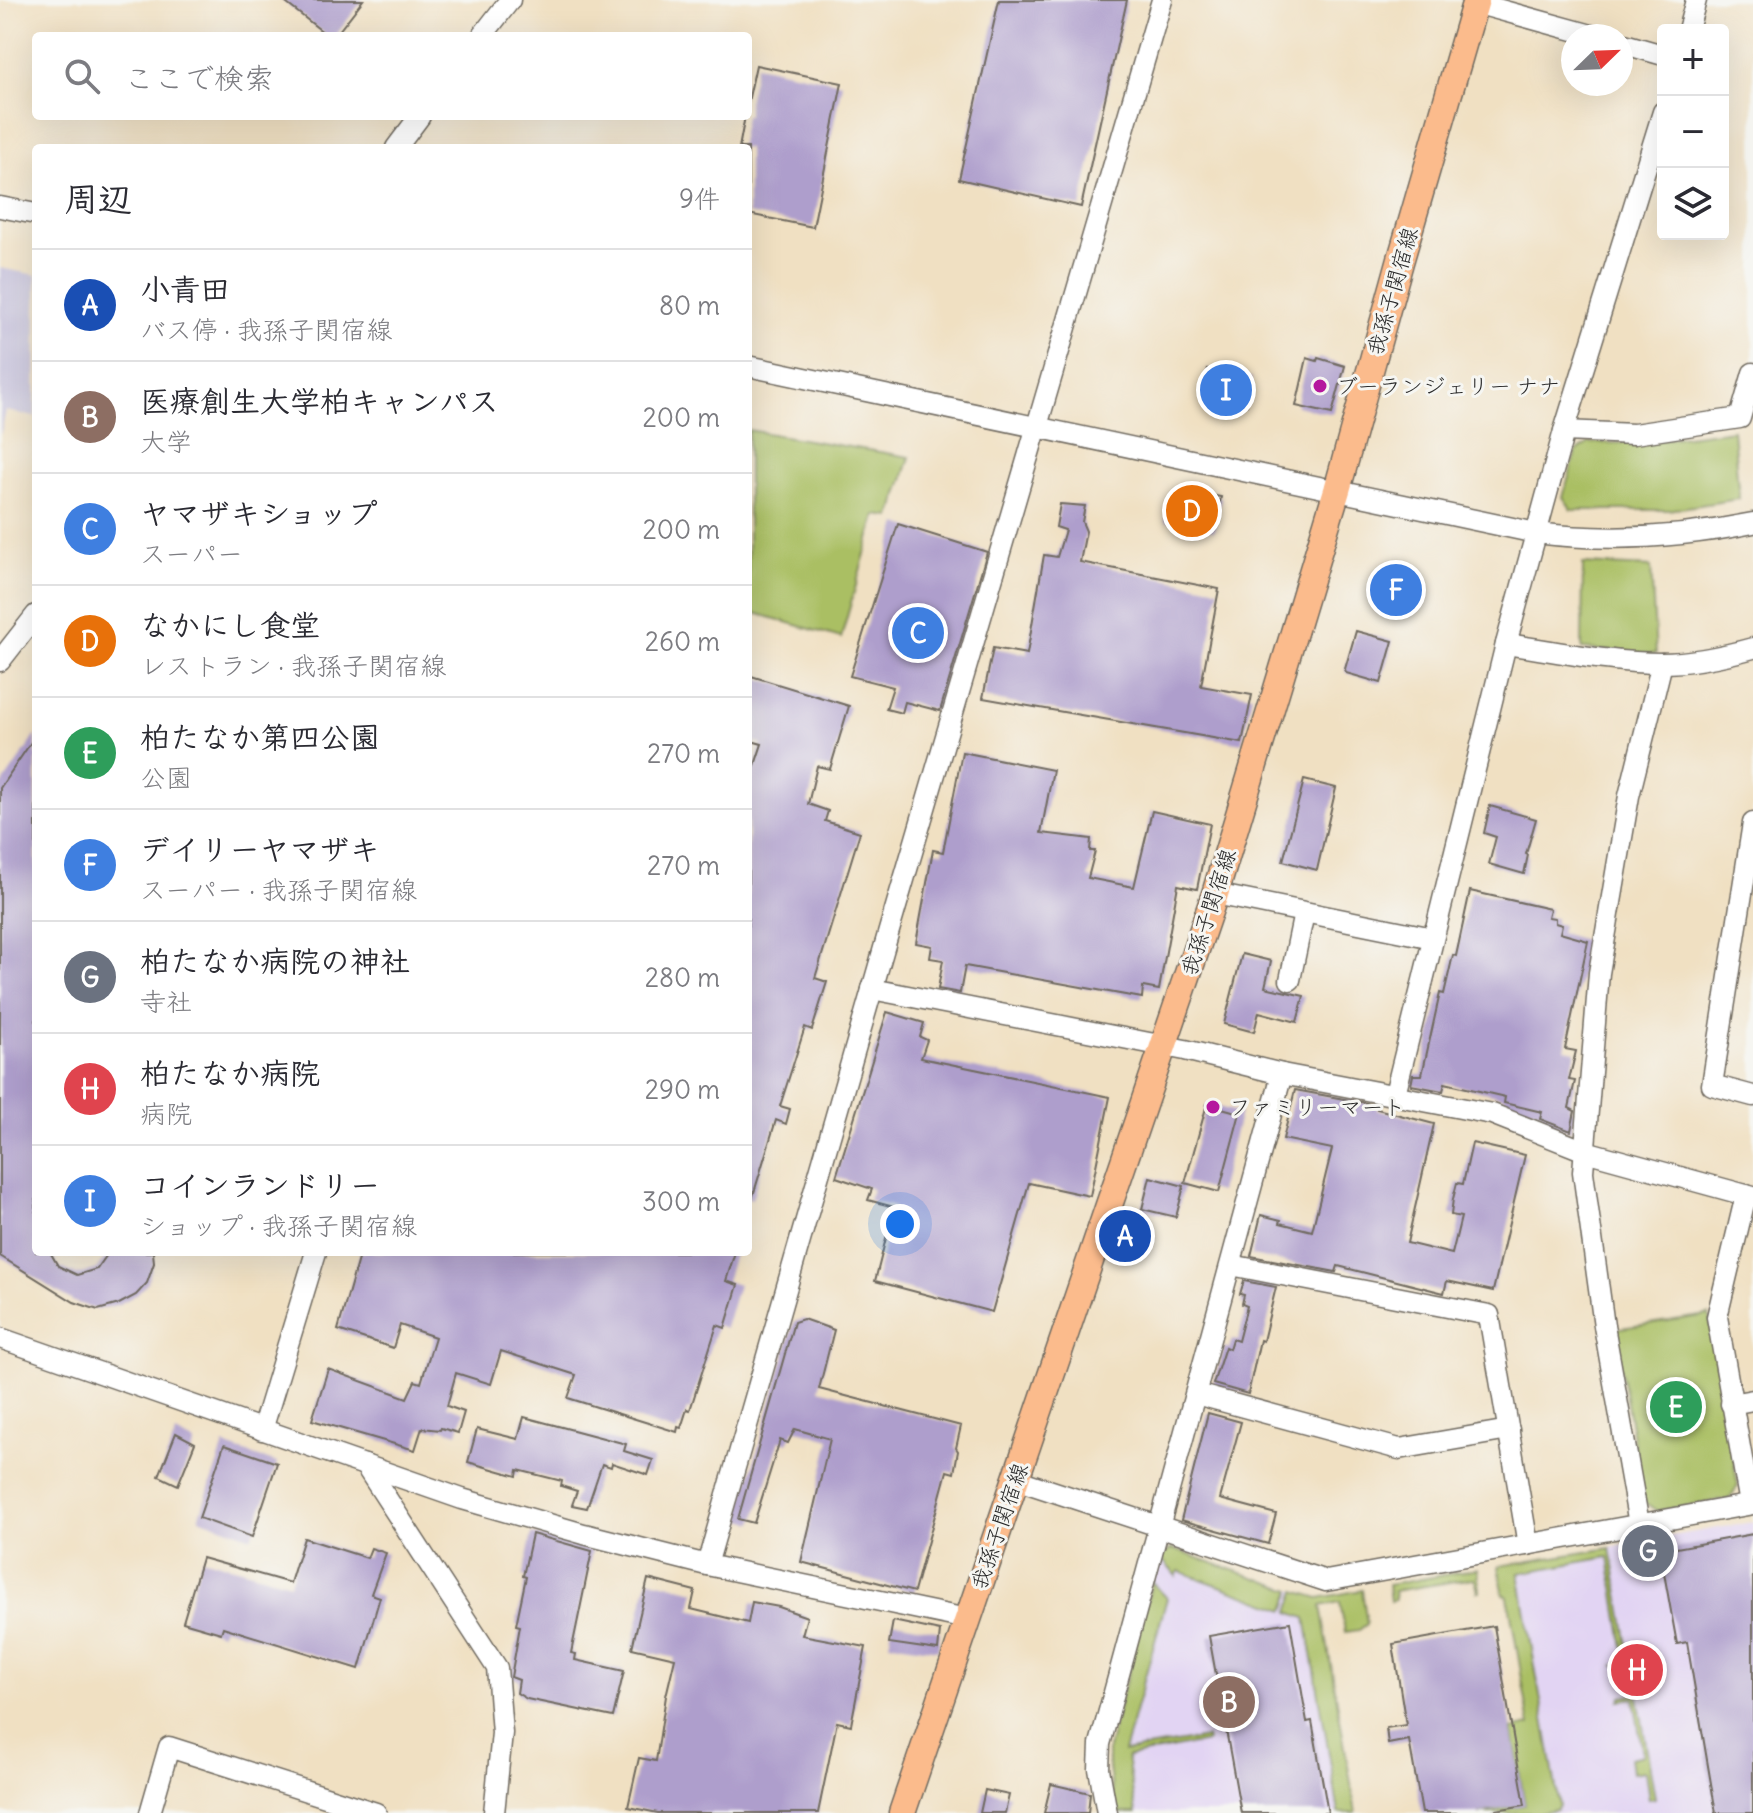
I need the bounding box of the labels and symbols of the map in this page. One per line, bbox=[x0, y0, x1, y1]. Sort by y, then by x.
north arrow bbox=[1561, 24, 1633, 96]
street label: 我孫子関宿線 bbox=[1360, 224, 1424, 358]
pin: I bbox=[1200, 360, 1252, 420]
place label: ブーランジェリー ナナ bbox=[1336, 372, 1560, 400]
marker: ブーランジェリー ナナ bbox=[1311, 377, 1329, 395]
pin: D bbox=[1166, 481, 1218, 541]
pin: F bbox=[1370, 560, 1422, 620]
pin: C bbox=[892, 603, 944, 663]
street label: 我孫子関宿線 bbox=[1174, 845, 1242, 979]
place label: ファミリーマート bbox=[1229, 1093, 1405, 1121]
marker: ファミリーマート bbox=[1204, 1098, 1222, 1116]
your location bbox=[880, 1204, 920, 1244]
pin: A bbox=[1099, 1206, 1151, 1266]
pin: E bbox=[1650, 1377, 1702, 1437]
street label: 我孫子関宿線 bbox=[964, 1459, 1034, 1593]
pin: G bbox=[1622, 1521, 1674, 1581]
pin: H bbox=[1611, 1640, 1663, 1700]
pin: B bbox=[1203, 1672, 1255, 1732]

